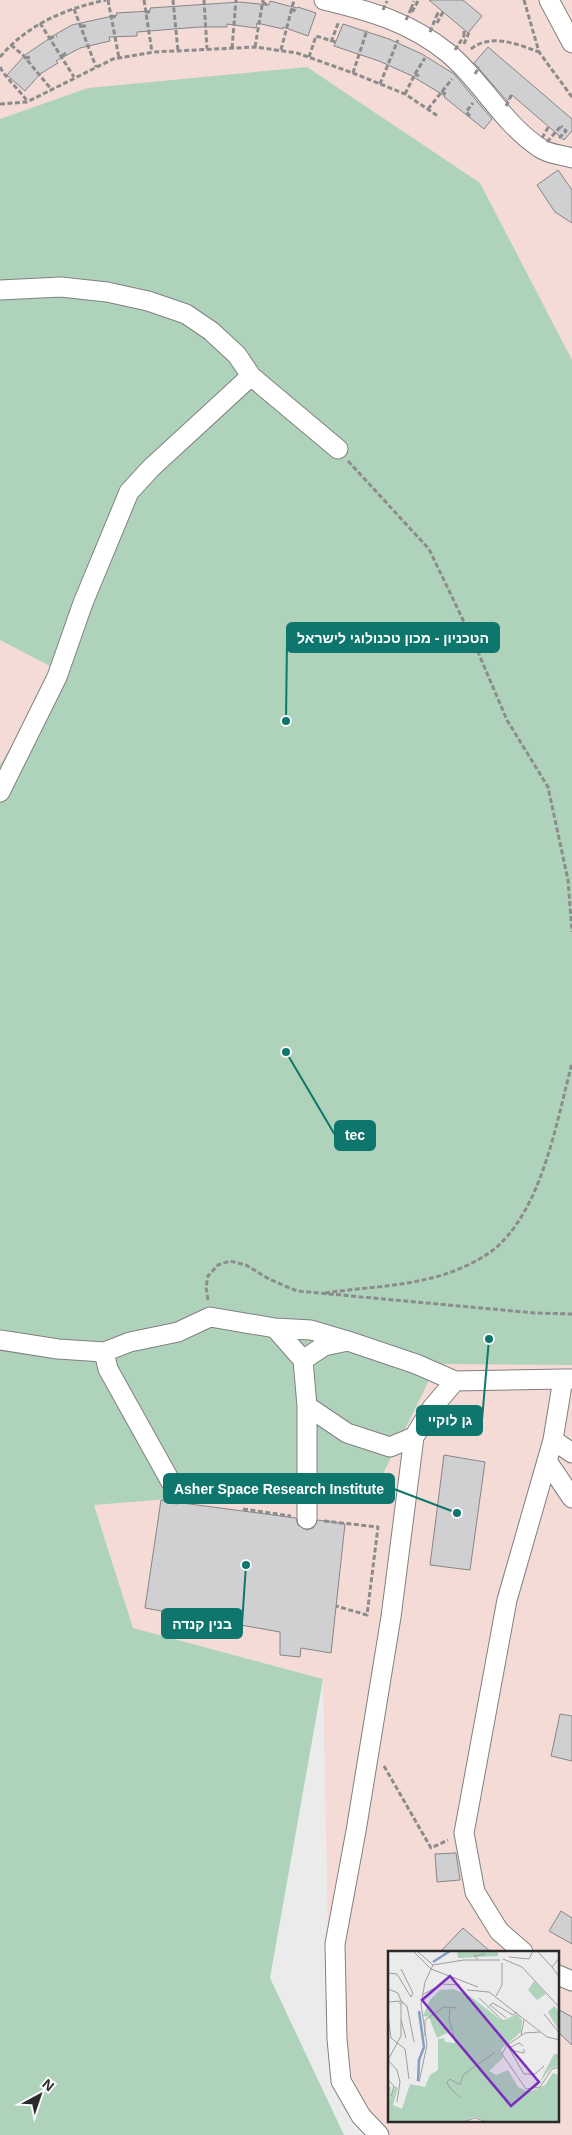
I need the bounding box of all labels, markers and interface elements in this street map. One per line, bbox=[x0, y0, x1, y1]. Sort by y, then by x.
callout: הטכניון - מכון טכנולוגי לישראל bbox=[287, 623, 499, 652]
text: הטכניון - מכון טכנולוגי לישראל bbox=[297, 630, 489, 646]
callout: tec bbox=[335, 1121, 375, 1150]
text: tec bbox=[345, 1127, 365, 1143]
callout: גן לוקיי bbox=[417, 1406, 482, 1435]
text: גן לוקיי bbox=[428, 1412, 473, 1428]
callout: Asher Space Research Institute bbox=[164, 1474, 394, 1503]
text: Asher Space Research Institute bbox=[174, 1481, 384, 1497]
callout: בנין קנדה bbox=[162, 1609, 242, 1638]
text: בנין קנדה bbox=[172, 1616, 232, 1632]
inset map bbox=[388, 1951, 560, 2122]
north arrow bbox=[15, 2070, 65, 2120]
text: N bbox=[39, 2076, 57, 2094]

